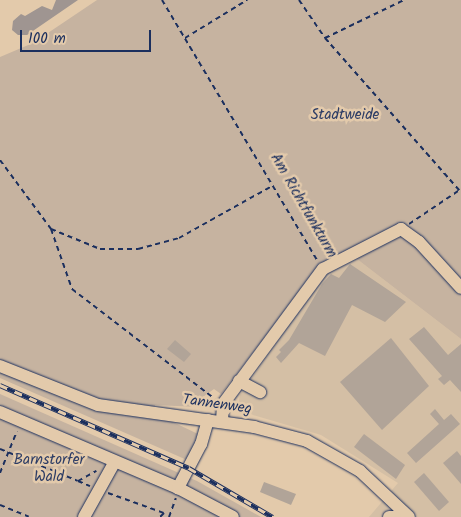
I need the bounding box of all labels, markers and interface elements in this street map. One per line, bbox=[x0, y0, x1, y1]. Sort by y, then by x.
scale bar bbox=[22, 20, 154, 52]
text: 100 m bbox=[28, 27, 66, 51]
park label: Stadtweide bbox=[311, 107, 379, 125]
street label: Am Richtfunkturm bbox=[266, 151, 340, 261]
street label: Tannenweg bbox=[181, 391, 253, 419]
park label: Barnstorfer Wald bbox=[14, 451, 84, 486]

